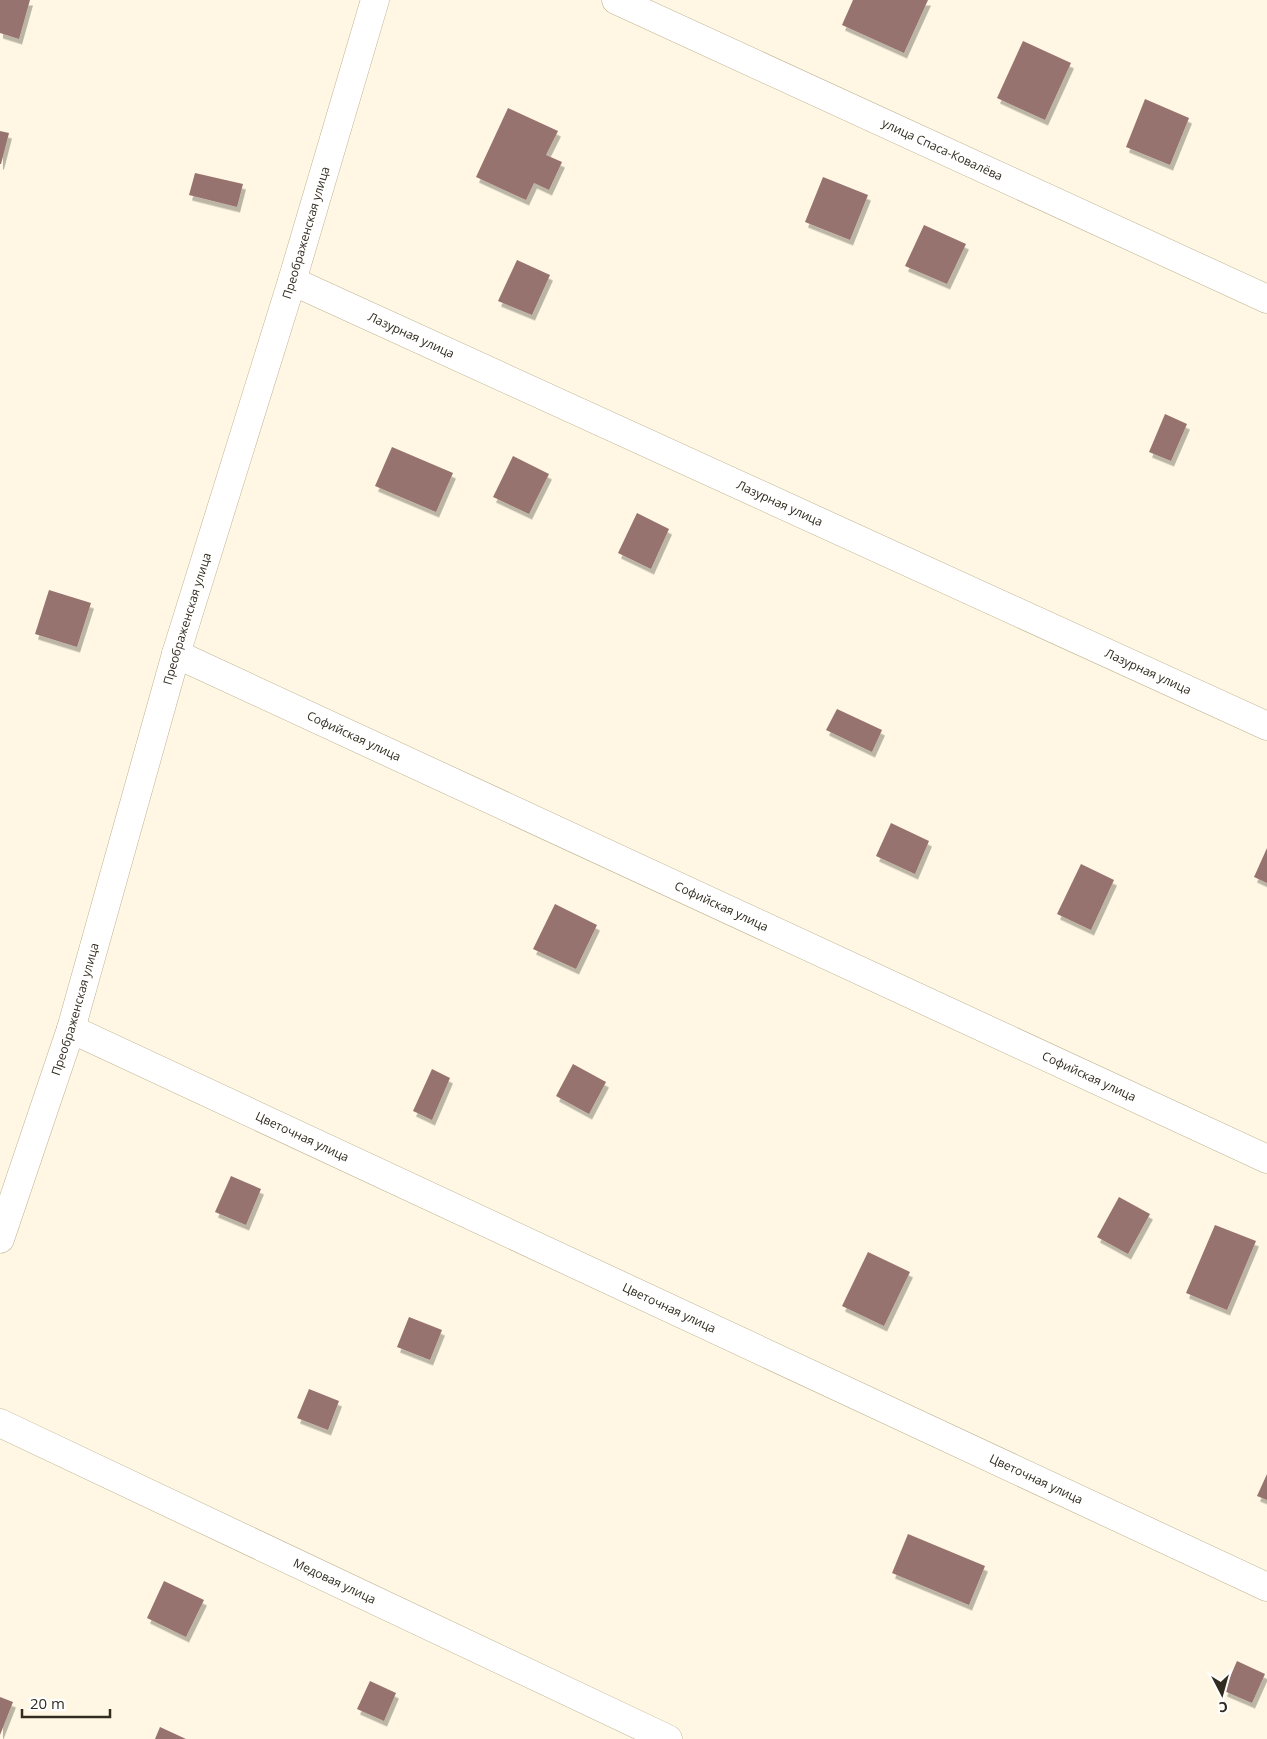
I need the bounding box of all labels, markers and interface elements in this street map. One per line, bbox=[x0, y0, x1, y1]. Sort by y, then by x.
street label: улица Спаса-Ковалёва bbox=[879, 114, 1006, 184]
street label: Преображенская улица bbox=[278, 164, 333, 301]
street label: Лазурная улица bbox=[366, 308, 457, 362]
street label: Лазурная улица bbox=[734, 476, 826, 530]
street label: Преображенская улица bbox=[159, 550, 215, 687]
street label: Лазурная улица bbox=[1102, 644, 1194, 698]
street label: Софийская улица bbox=[304, 707, 404, 765]
street label: Софийская улица bbox=[672, 877, 771, 935]
street label: Преображенская улица bbox=[47, 941, 103, 1077]
street label: Софийская улица bbox=[1039, 1047, 1139, 1105]
street label: Цветочная улица bbox=[253, 1107, 352, 1166]
street label: Цветочная улица bbox=[620, 1278, 719, 1337]
street label: Цветочная улица bbox=[987, 1450, 1086, 1508]
street label: Медовая улица bbox=[290, 1554, 379, 1608]
north arrow bbox=[1197, 1669, 1247, 1719]
scale bar bbox=[22, 1686, 110, 1718]
text: 20 m bbox=[30, 1693, 65, 1713]
text: С bbox=[1218, 1698, 1229, 1717]

